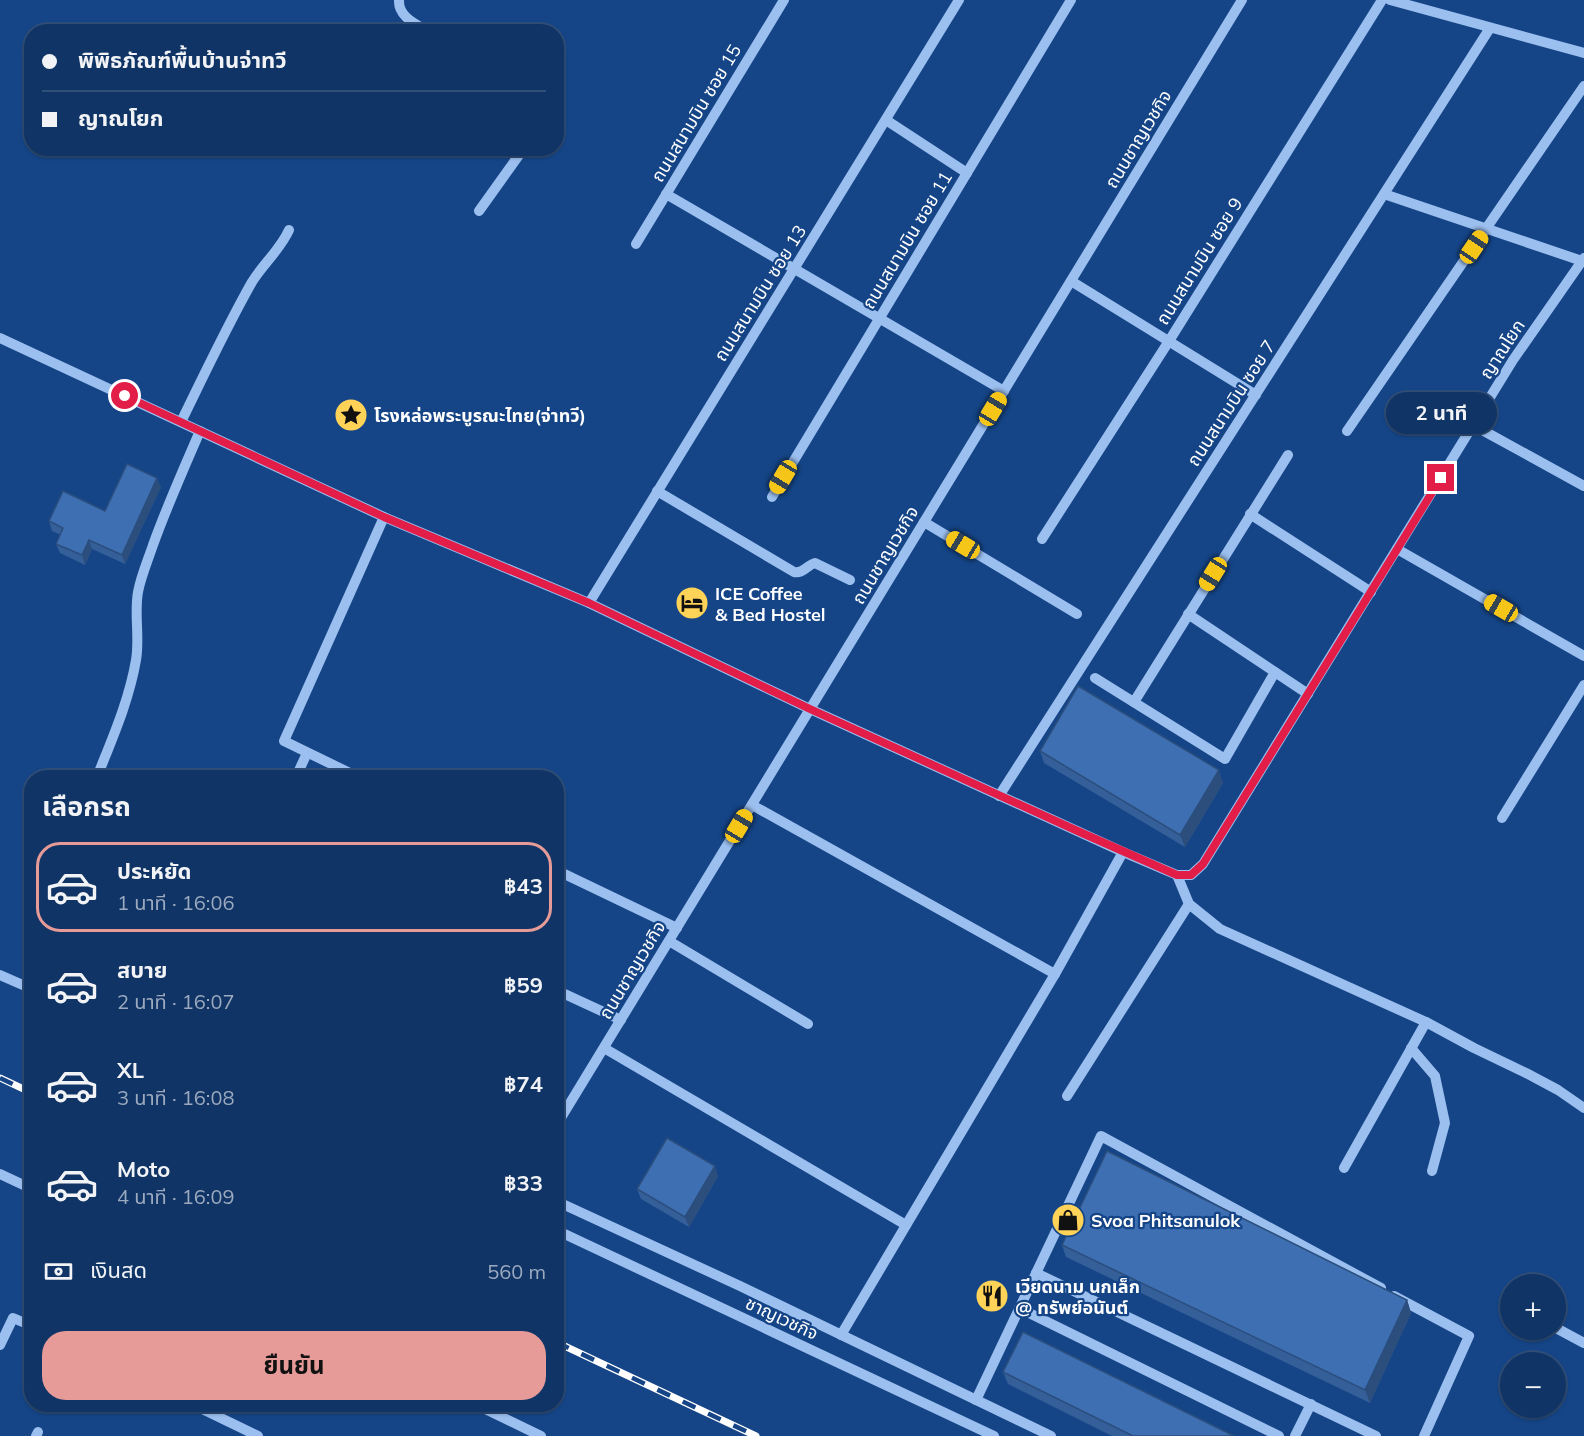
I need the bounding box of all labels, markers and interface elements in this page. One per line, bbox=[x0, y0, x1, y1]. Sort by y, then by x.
street label: ถนนสนามบิน ซอย 15 bbox=[646, 40, 746, 186]
text: พิพิธภัณฑ์พื้นบ้านจ่าทวี bbox=[78, 46, 287, 74]
street label: ถนนชาญเวชกิจ bbox=[1100, 86, 1176, 192]
text: ญาณโยก bbox=[78, 104, 164, 132]
street label: ถนนสนามบิน ซอย 11 bbox=[857, 167, 957, 313]
street label: ถนนสนามบิน ซอย 9 bbox=[1151, 193, 1247, 329]
street label: ถนนสนามบิน ซอย 13 bbox=[709, 221, 811, 365]
car bbox=[1456, 227, 1492, 267]
street label: ญาณโยก bbox=[1474, 315, 1530, 383]
street label: ถนนสนามบิน ซอย 7 bbox=[1182, 336, 1280, 470]
route start bbox=[111, 382, 138, 409]
car bbox=[976, 389, 1010, 429]
callout: 2 นาที bbox=[1386, 391, 1496, 433]
place icon: โรงหล่อพระบูรณะไทย(จ่าทวี) bbox=[333, 397, 369, 433]
text: 2 นาที bbox=[1416, 400, 1467, 425]
place label: โรงหล่อพระบูรณะไทย(จ่าทวี) bbox=[374, 404, 586, 427]
car bbox=[766, 457, 800, 497]
route end bbox=[1427, 464, 1454, 491]
street label: ถนนชาญเวชกิจ bbox=[847, 502, 923, 608]
car bbox=[943, 528, 983, 562]
car bbox=[1196, 554, 1230, 594]
place label: ICE Coffee & Bed Hostel bbox=[715, 582, 826, 626]
hotel icon: ICE Coffee & Bed Hostel bbox=[674, 585, 710, 621]
car bbox=[1481, 591, 1521, 625]
text: เลือกรถ bbox=[42, 789, 131, 823]
car bbox=[722, 806, 756, 846]
text: ประหยัด bbox=[117, 857, 192, 885]
icon: car bbox=[45, 860, 99, 914]
text: ฿43 bbox=[504, 872, 543, 900]
text: 1 นาที · 16:06 bbox=[117, 890, 234, 915]
street label: ถนนชาญเวชกิจ bbox=[594, 917, 670, 1023]
text: สบาย bbox=[117, 956, 167, 984]
icon: car bbox=[45, 959, 99, 1013]
text: ฿59 bbox=[504, 971, 543, 999]
text: 2 นาที · 16:07 bbox=[117, 989, 234, 1014]
text: XL bbox=[117, 1056, 144, 1084]
icon: car bbox=[45, 1058, 99, 1112]
text: ฿74 bbox=[504, 1070, 543, 1098]
text: 3 นาที · 16:08 bbox=[117, 1085, 234, 1110]
text: Moto bbox=[117, 1155, 170, 1183]
icon: car bbox=[45, 1157, 99, 1211]
text: ฿33 bbox=[504, 1169, 543, 1197]
text: 4 นาที · 16:09 bbox=[117, 1184, 234, 1209]
shop icon: Svoa Phitsanulok bbox=[1050, 1202, 1086, 1238]
place label: Svoa Phitsanulok bbox=[1091, 1209, 1241, 1232]
icon: cash bbox=[42, 1255, 75, 1288]
text: เงินสด bbox=[90, 1256, 147, 1284]
text: 560 m bbox=[487, 1259, 546, 1284]
map controls bbox=[1500, 1274, 1566, 1418]
button: + bbox=[1500, 1274, 1566, 1340]
place label: เวียดนาม นกเล็ก @ ทรัพย์อนันต์ bbox=[1015, 1275, 1140, 1319]
restaurant icon: เวียดนาม นกเล็ก @ ทรัพย์อนันต์ bbox=[974, 1278, 1010, 1314]
street label: ชาญเวชกิจ bbox=[742, 1291, 822, 1345]
button: ยืนยัน bbox=[42, 1331, 546, 1400]
button: − bbox=[1500, 1352, 1566, 1418]

